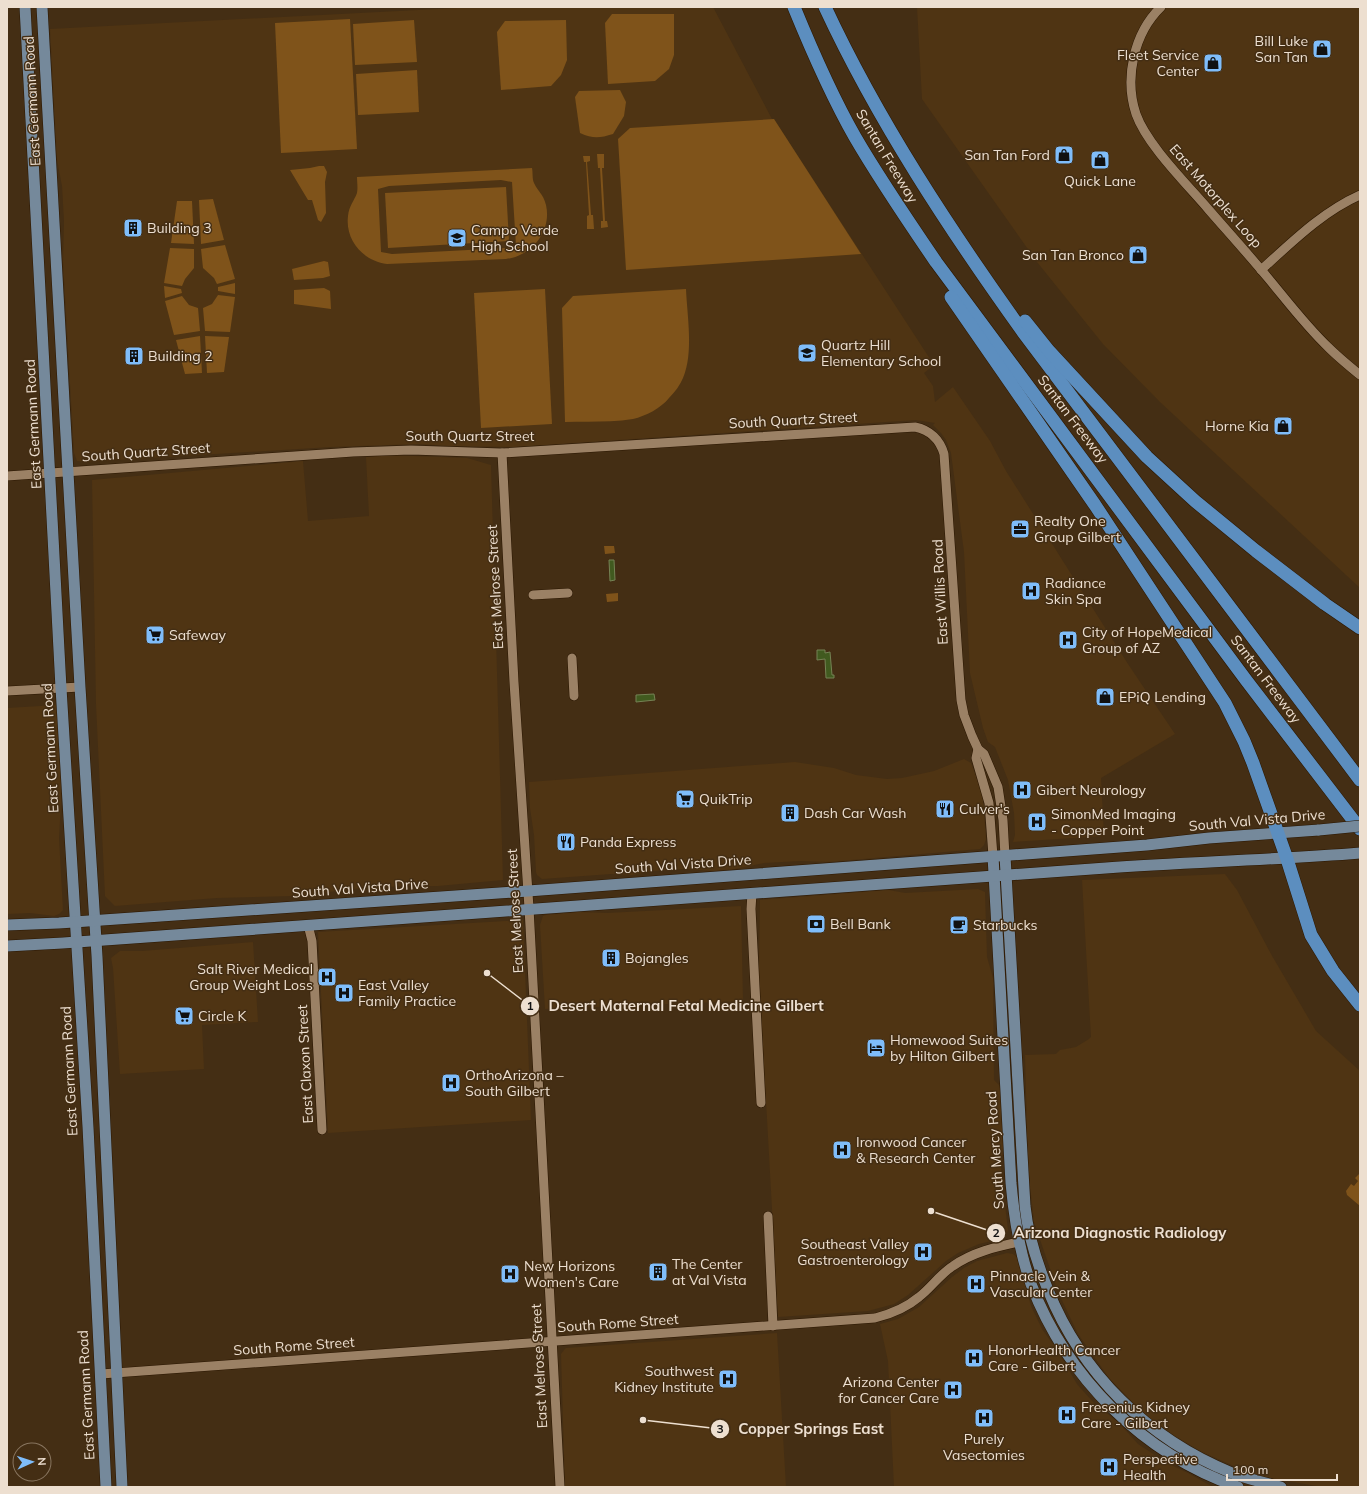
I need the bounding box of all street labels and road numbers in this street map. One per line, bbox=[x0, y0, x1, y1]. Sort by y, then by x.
street label: East Germann Road bbox=[20, 36, 44, 166]
street label: Santan Freeway bbox=[852, 106, 922, 207]
street label: East Motorplex Loop bbox=[1166, 140, 1266, 252]
street label: East Germann Road bbox=[21, 359, 45, 489]
street label: Santan Freeway bbox=[1034, 371, 1112, 467]
street label: South Quartz Street bbox=[728, 408, 858, 432]
street label: South Quartz Street bbox=[406, 427, 535, 445]
street label: South Quartz Street bbox=[81, 439, 211, 465]
street label: East Melrose Street bbox=[483, 524, 507, 650]
street label: East Willis Road bbox=[928, 539, 952, 645]
street label: Santan Freeway bbox=[1227, 631, 1305, 727]
street label: East Germann Road bbox=[38, 683, 62, 813]
street label: South Val Vista Drive bbox=[1188, 805, 1326, 835]
street label: East Melrose Street bbox=[503, 848, 527, 974]
street label: South Val Vista Drive bbox=[614, 850, 752, 878]
street label: South Val Vista Drive bbox=[291, 874, 429, 902]
street label: East Claxon Street bbox=[293, 1004, 317, 1124]
street label: East Germann Road bbox=[57, 1006, 81, 1136]
street label: South Mercy Road bbox=[982, 1090, 1008, 1210]
street label: East Melrose Street bbox=[527, 1303, 551, 1429]
street label: South Rome Street bbox=[557, 1310, 679, 1336]
street label: East Germann Road bbox=[74, 1330, 98, 1460]
street label: South Rome Street bbox=[233, 1333, 355, 1359]

